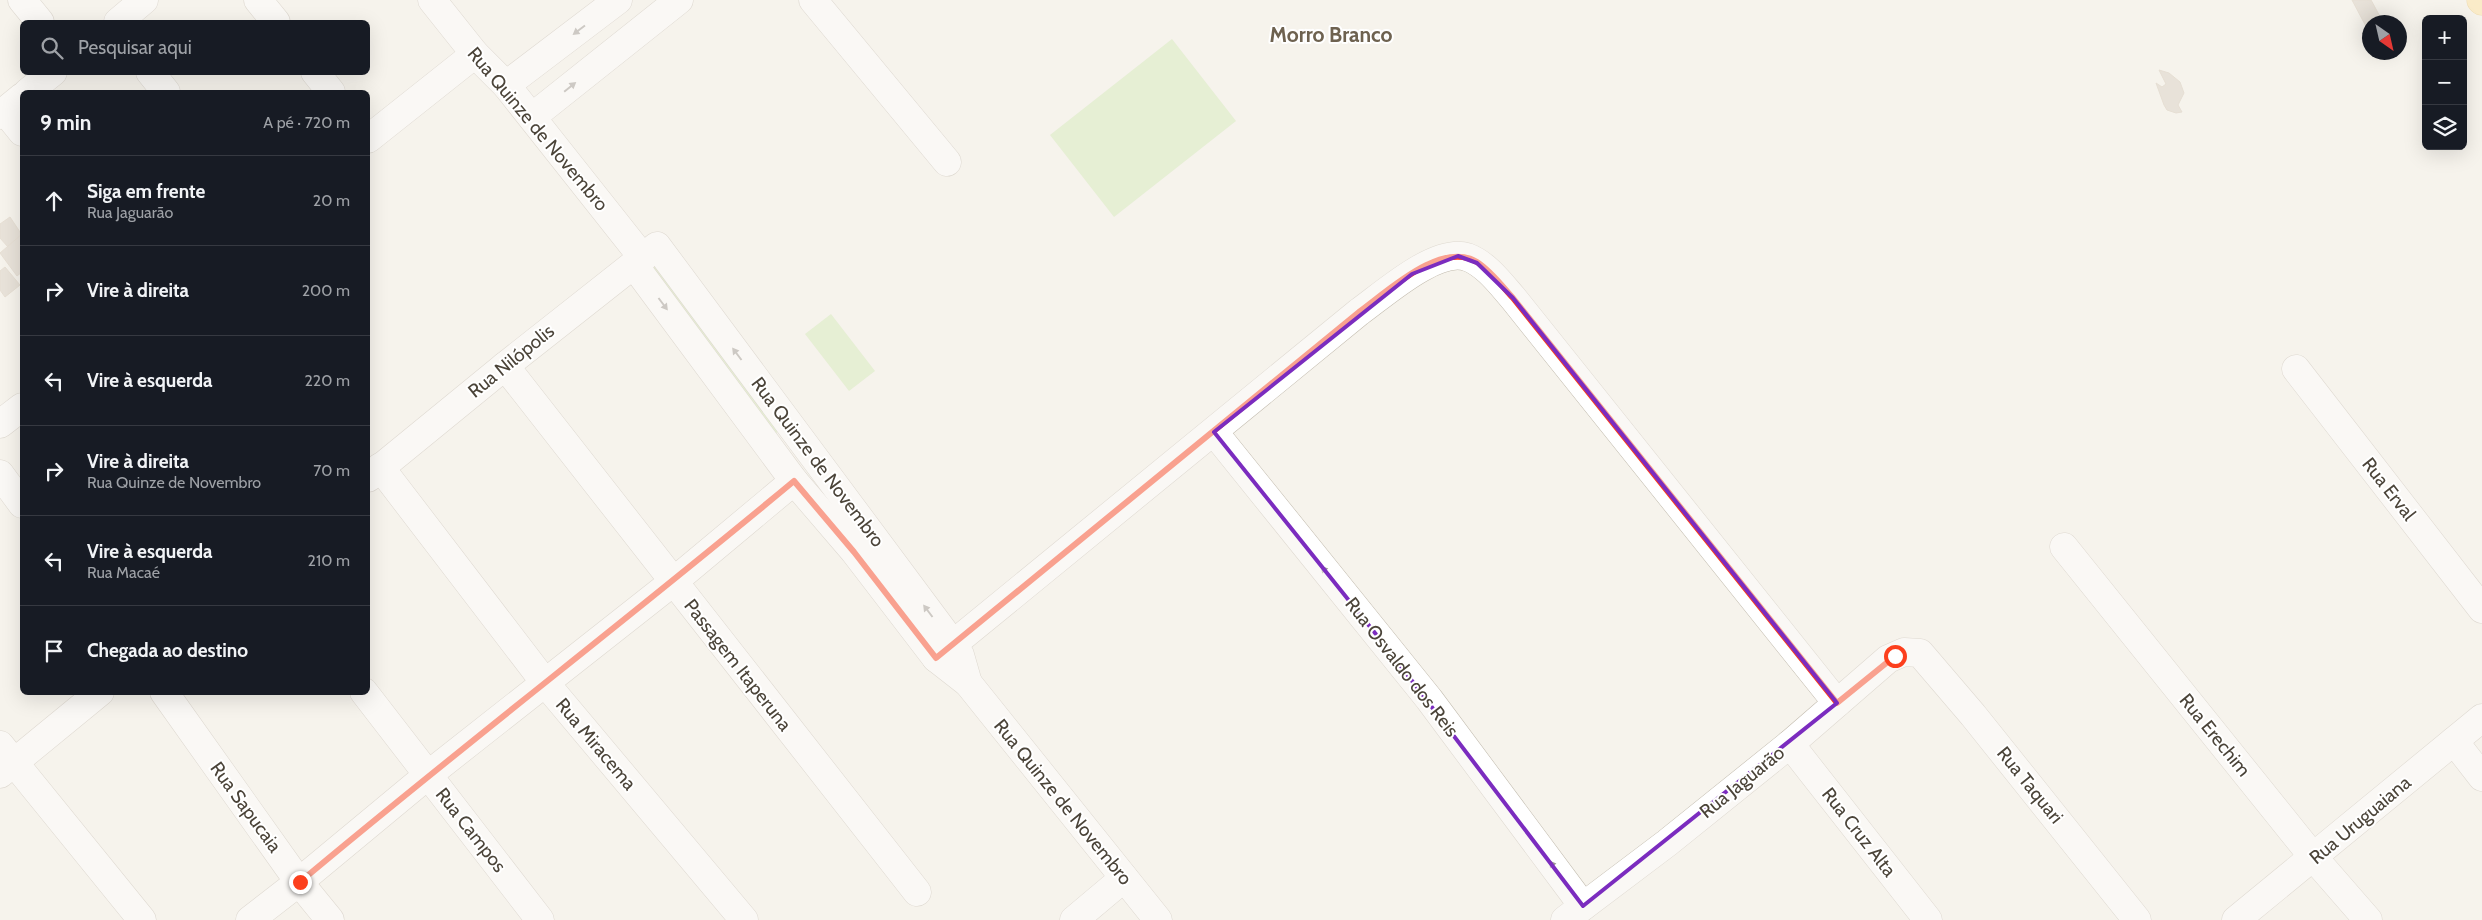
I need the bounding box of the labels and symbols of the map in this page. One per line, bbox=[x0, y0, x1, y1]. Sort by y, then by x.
north arrow bbox=[2362, 15, 2407, 60]
district label: Morro Branco bbox=[1270, 22, 1392, 47]
one-way arrow bbox=[572, 25, 586, 35]
street label: Rua Quinze de Novembro bbox=[463, 42, 613, 216]
one-way arrow bbox=[563, 81, 576, 92]
one-way arrow bbox=[657, 297, 668, 310]
street label: Rua Nilópolis bbox=[463, 319, 559, 403]
one-way arrow bbox=[732, 347, 742, 361]
street label: Rua Quinze de Novembro bbox=[747, 373, 889, 551]
street label: Rua Erval bbox=[2357, 453, 2421, 526]
one-way arrow bbox=[1321, 566, 1332, 579]
street label: Rua Osvaldo dos Reis bbox=[1340, 593, 1464, 741]
street label: Passagem Itaperuna bbox=[679, 595, 797, 735]
one-way arrow bbox=[923, 604, 933, 618]
route start bbox=[1884, 645, 1907, 668]
street label: Rua Erechim bbox=[2175, 689, 2255, 781]
street label: Rua Miracema bbox=[551, 693, 641, 795]
street label: Rua Quinze de Novembro bbox=[989, 714, 1137, 890]
street label: Rua Jaguarão bbox=[1695, 741, 1789, 823]
street label: Rua Taquari bbox=[1992, 742, 2068, 828]
street label: Rua Sapucaia bbox=[205, 757, 287, 857]
street label: Rua Uruguaiana bbox=[2305, 771, 2415, 869]
street label: Rua Campos bbox=[431, 783, 511, 877]
street label: Rua Cruz Alta bbox=[1817, 783, 1901, 881]
one-way arrow bbox=[1549, 860, 1559, 874]
route end bbox=[289, 871, 312, 894]

